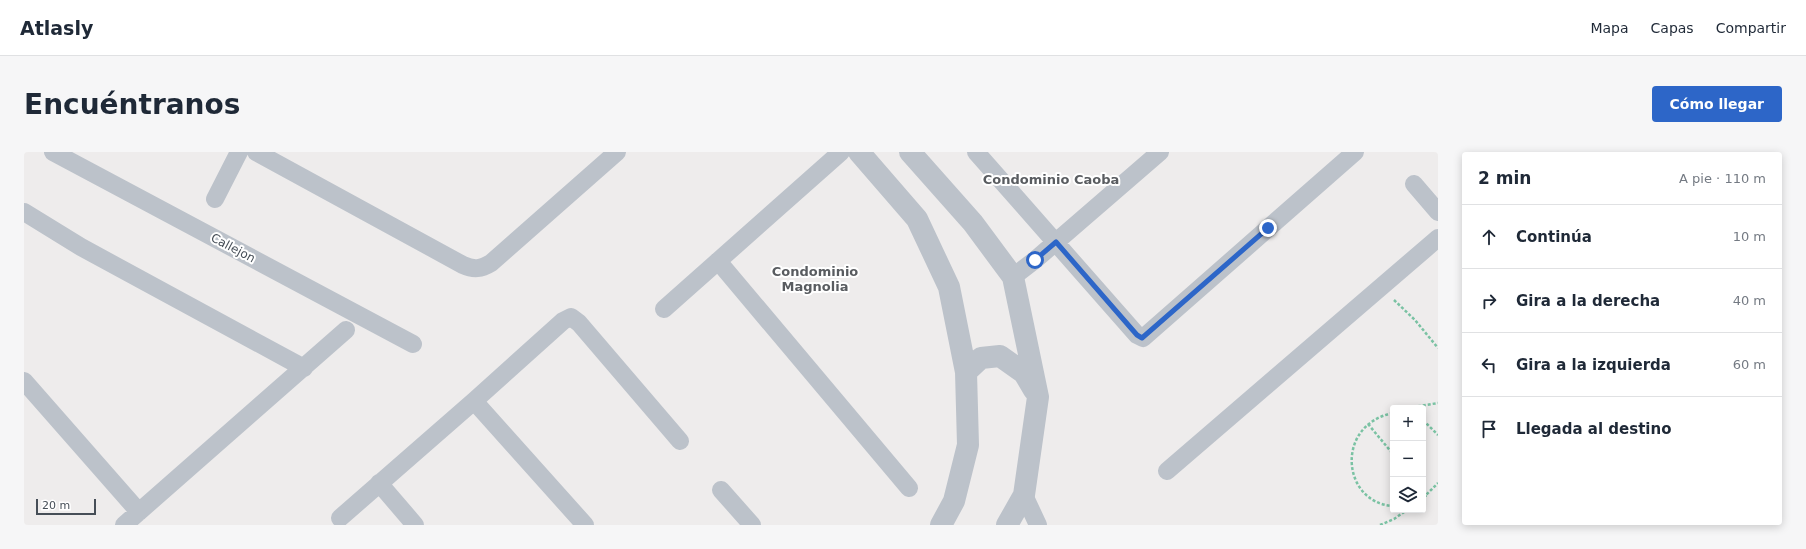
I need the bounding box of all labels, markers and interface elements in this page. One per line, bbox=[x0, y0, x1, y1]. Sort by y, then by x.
text: Atlasly bbox=[20, 17, 93, 39]
text: Mapa bbox=[1590, 20, 1629, 36]
text: Capas bbox=[1651, 20, 1694, 36]
text: Compartir bbox=[1716, 20, 1786, 36]
button: Cómo llegar bbox=[1652, 86, 1782, 122]
text: Encuéntranos bbox=[24, 88, 240, 121]
text: 2 min bbox=[1478, 168, 1531, 188]
text: A pie · 110 m bbox=[1679, 171, 1766, 186]
district label: Condominio Caoba bbox=[983, 172, 1119, 187]
route end bbox=[1259, 219, 1277, 237]
icon: ahead bbox=[1478, 226, 1500, 248]
text: Continúa bbox=[1516, 228, 1592, 246]
text: 10 m bbox=[1733, 229, 1766, 244]
street label: Callejon bbox=[208, 231, 258, 265]
route start bbox=[1026, 251, 1044, 269]
district label: Condominio Magnolia bbox=[772, 264, 858, 294]
icon: right bbox=[1478, 290, 1500, 312]
text: Gira a la derecha bbox=[1516, 292, 1660, 310]
text: 40 m bbox=[1733, 293, 1766, 308]
icon: left bbox=[1478, 354, 1500, 376]
text: Gira a la izquierda bbox=[1516, 356, 1671, 374]
text: 60 m bbox=[1733, 357, 1766, 372]
map controls bbox=[1390, 405, 1426, 513]
button: + bbox=[1390, 405, 1426, 441]
icon: arrive bbox=[1478, 418, 1500, 440]
text: Llegada al destino bbox=[1516, 420, 1671, 438]
button: − bbox=[1390, 441, 1426, 477]
button: layers bbox=[1390, 477, 1426, 513]
scale bar bbox=[36, 497, 96, 516]
text: 20 m bbox=[42, 499, 70, 512]

